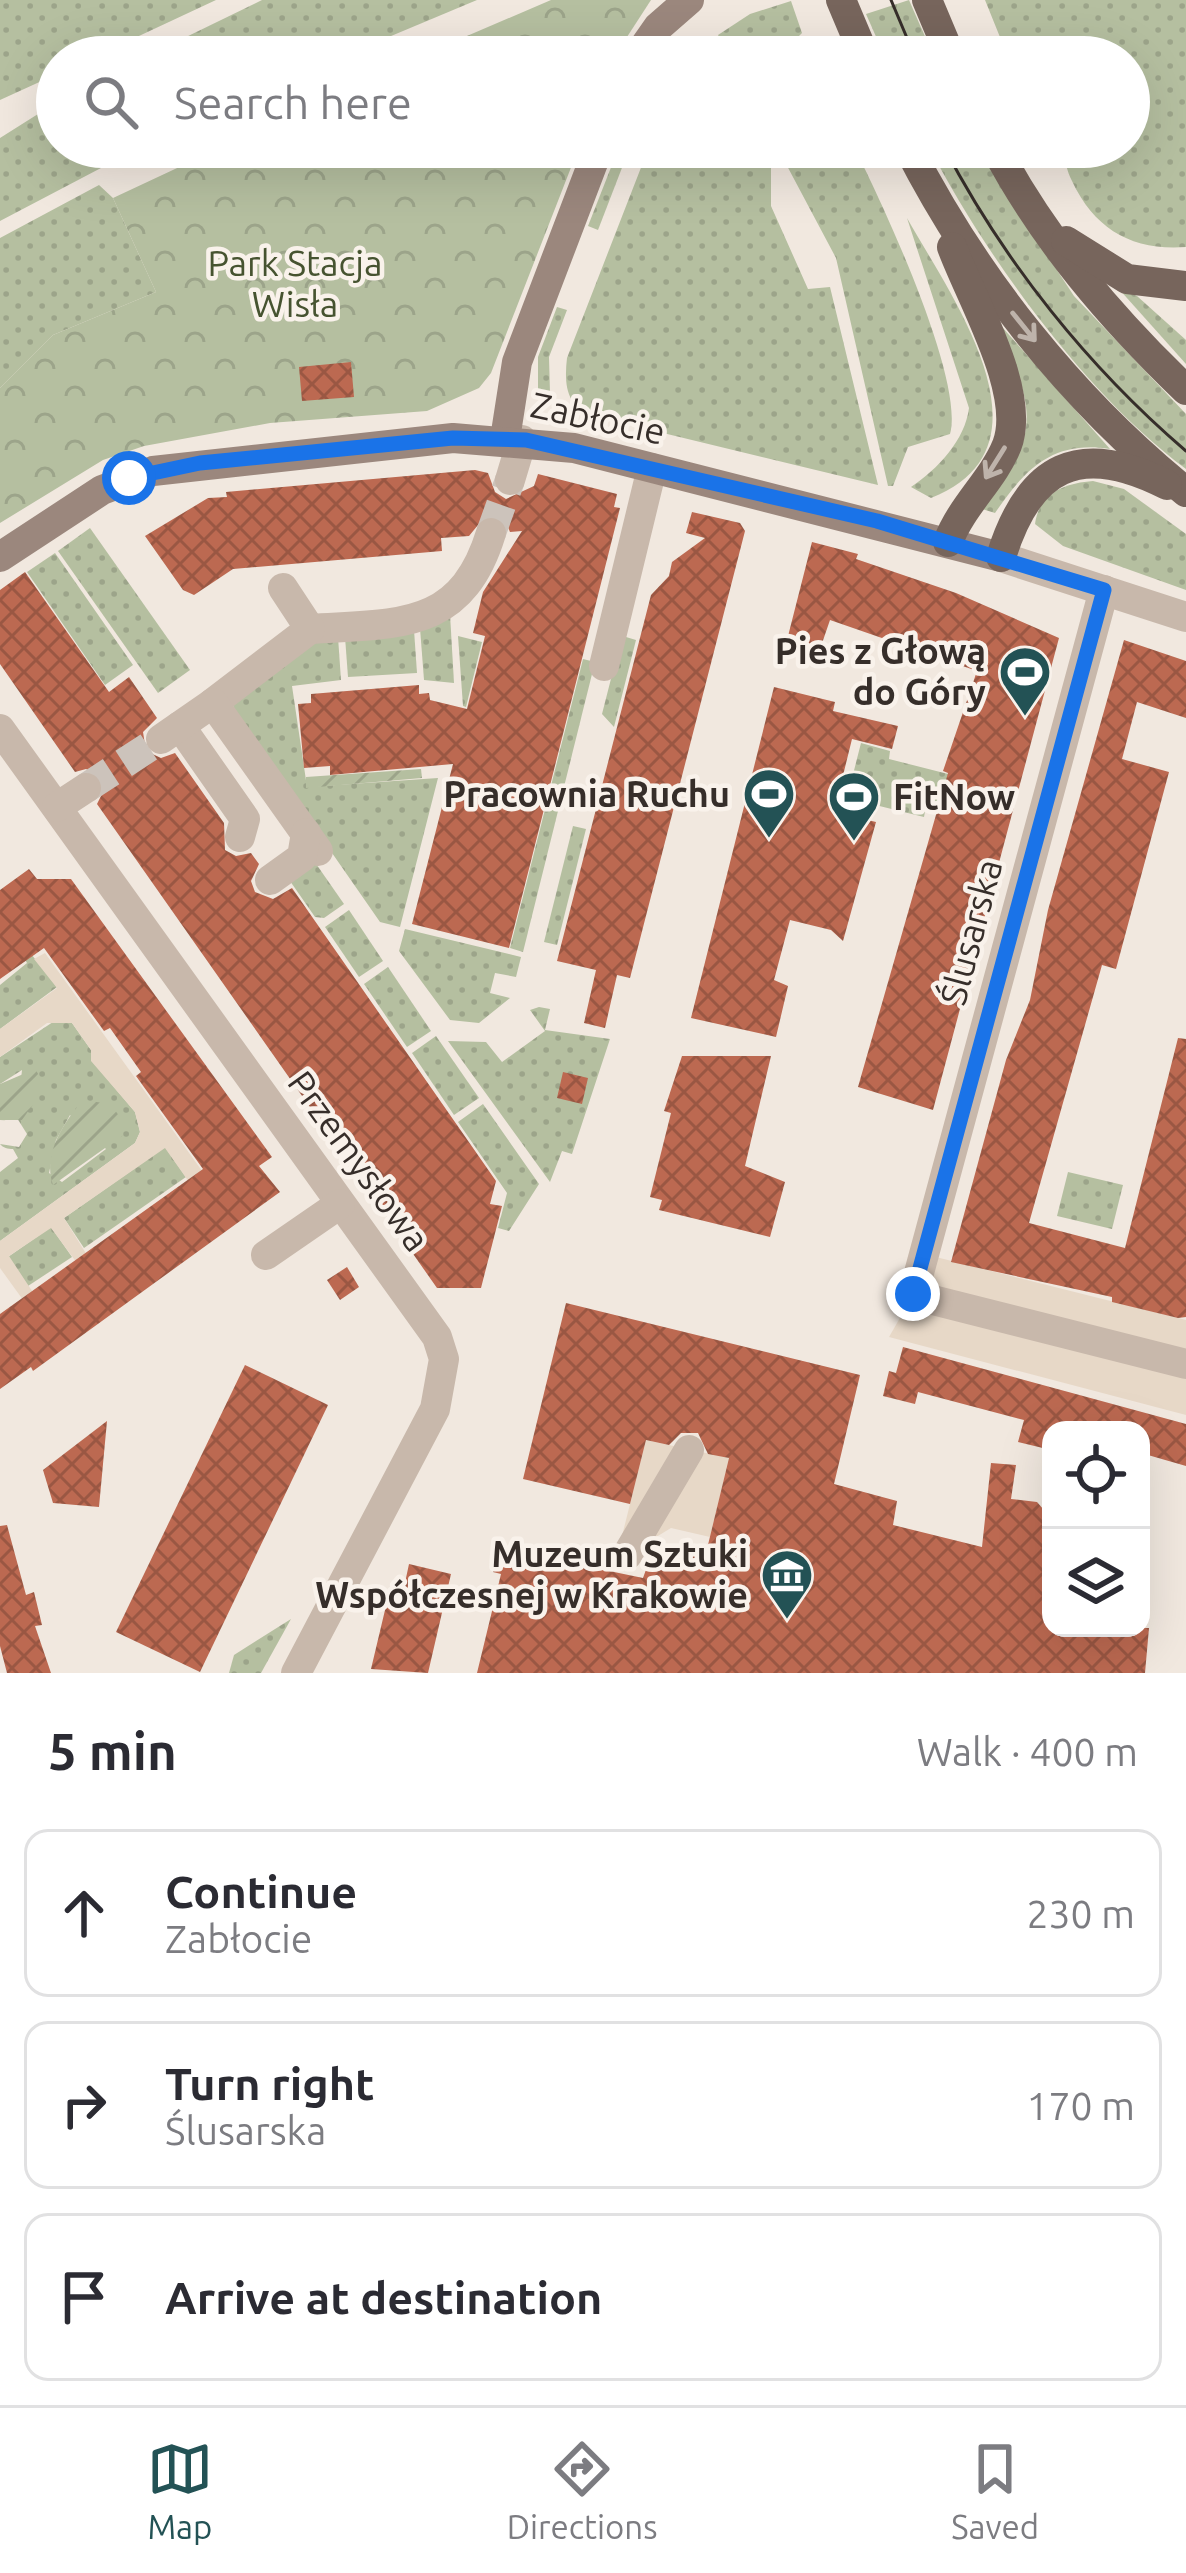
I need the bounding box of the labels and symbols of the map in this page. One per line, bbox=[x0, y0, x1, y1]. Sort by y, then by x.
park label: Park Stacja Wisła bbox=[207, 242, 383, 324]
one-way arrow bbox=[1011, 310, 1037, 342]
street label: Zabłocie bbox=[527, 383, 669, 452]
one-way arrow bbox=[983, 445, 1007, 479]
route start bbox=[102, 451, 156, 505]
place label: Pies z Głową do Góry bbox=[775, 630, 986, 712]
sports icon: Pies z Głową do Góry bbox=[997, 644, 1053, 718]
sports icon: Pracownia Ruchu bbox=[741, 766, 797, 840]
sports icon: FitNow bbox=[826, 769, 882, 843]
place label: Pracownia Ruchu bbox=[443, 773, 730, 814]
place label: FitNow bbox=[893, 776, 1015, 817]
street label: Ślusarska bbox=[931, 855, 1010, 1009]
street label: Przemysłowa bbox=[280, 1063, 438, 1259]
route end bbox=[886, 1267, 940, 1321]
place label: Muzeum Sztuki Współczesnej w Krakowie bbox=[315, 1533, 748, 1615]
museum icon: Muzeum Sztuki Współczesnej w Krakowie bbox=[759, 1547, 815, 1621]

